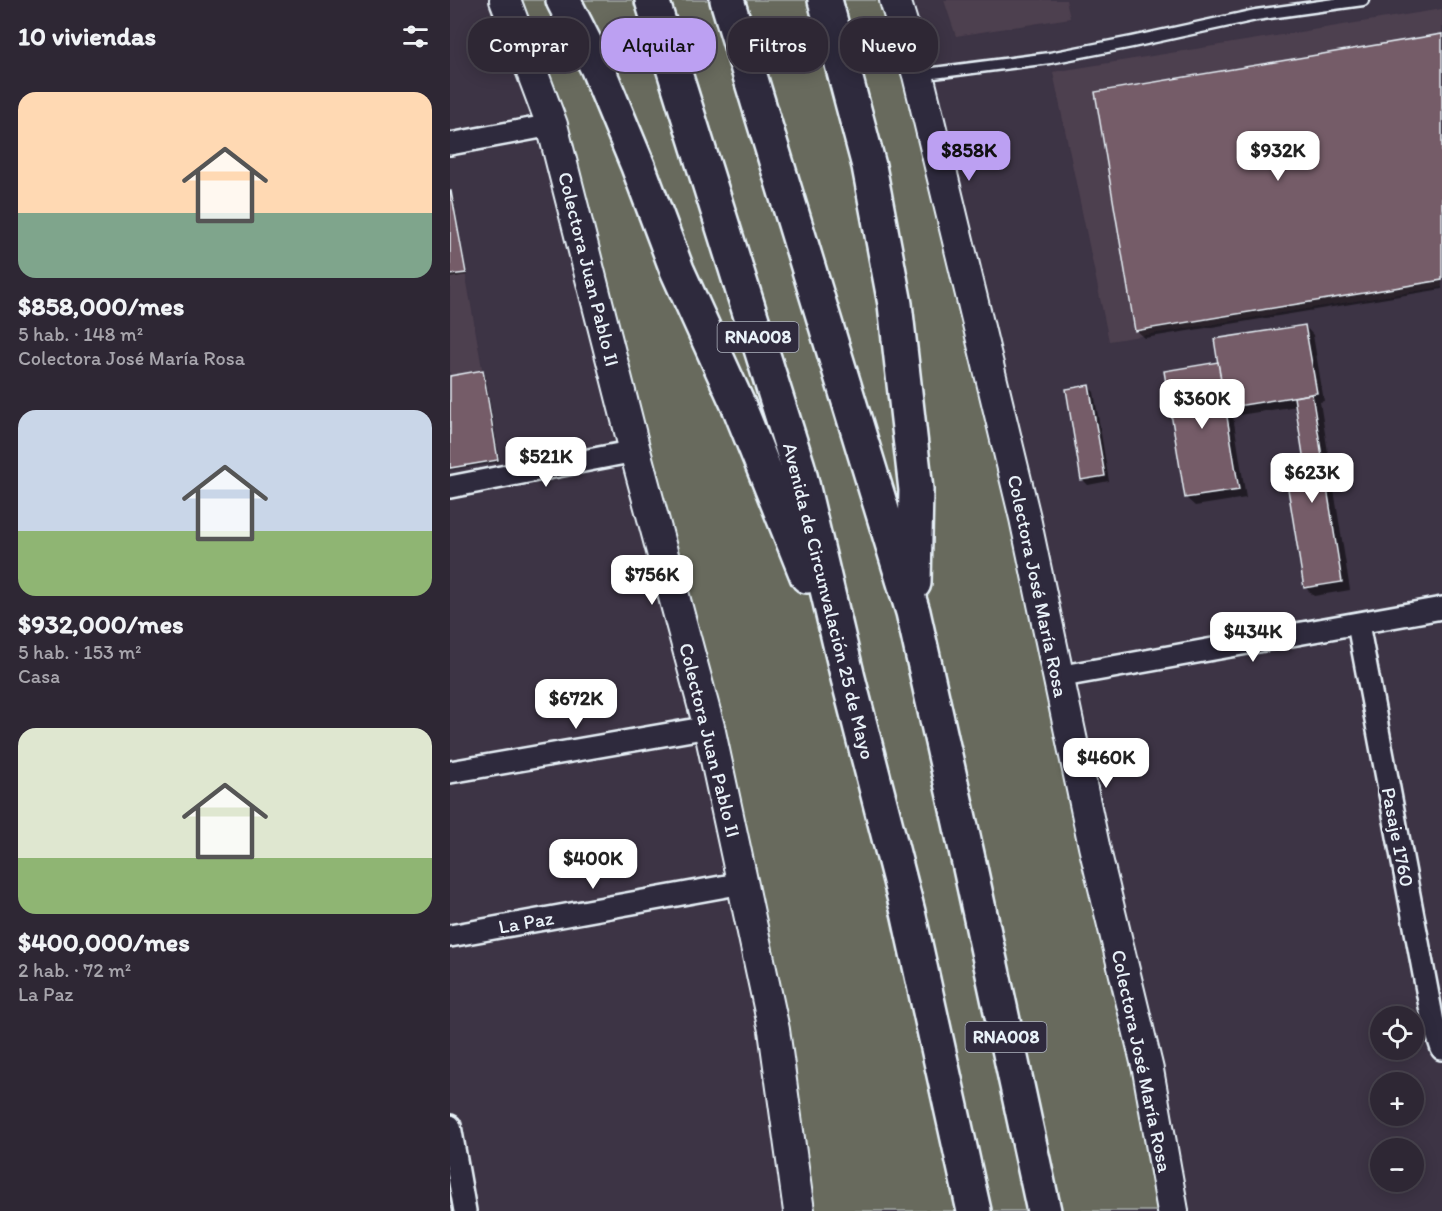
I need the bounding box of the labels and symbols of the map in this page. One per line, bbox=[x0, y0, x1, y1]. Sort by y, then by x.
pin: $858K bbox=[927, 131, 1011, 182]
pin: $932K bbox=[1236, 131, 1320, 182]
street label: Colectora Juan Pablo II bbox=[553, 169, 625, 369]
road number: RNA008 bbox=[718, 322, 798, 352]
pin: $360K bbox=[1160, 379, 1244, 430]
pin: $521K bbox=[504, 437, 588, 488]
street label: Avenida de Circunvalación 25 de Mayo bbox=[778, 440, 880, 762]
pin: $623K bbox=[1270, 453, 1354, 504]
street label: Colectora José María Rosa bbox=[1003, 472, 1073, 700]
pin: $756K bbox=[610, 555, 694, 606]
pin: $434K bbox=[1211, 612, 1295, 663]
street label: Colectora Juan Pablo II bbox=[674, 640, 746, 840]
pin: $672K bbox=[534, 679, 618, 730]
pin: $460K bbox=[1064, 738, 1148, 789]
street label: Pasaje 1760 bbox=[1377, 785, 1419, 889]
pin: $400K bbox=[551, 839, 635, 890]
street label: La Paz bbox=[497, 905, 556, 939]
street label: Colectora José María Rosa bbox=[1107, 947, 1177, 1175]
road number: RNA008 bbox=[966, 1022, 1046, 1052]

